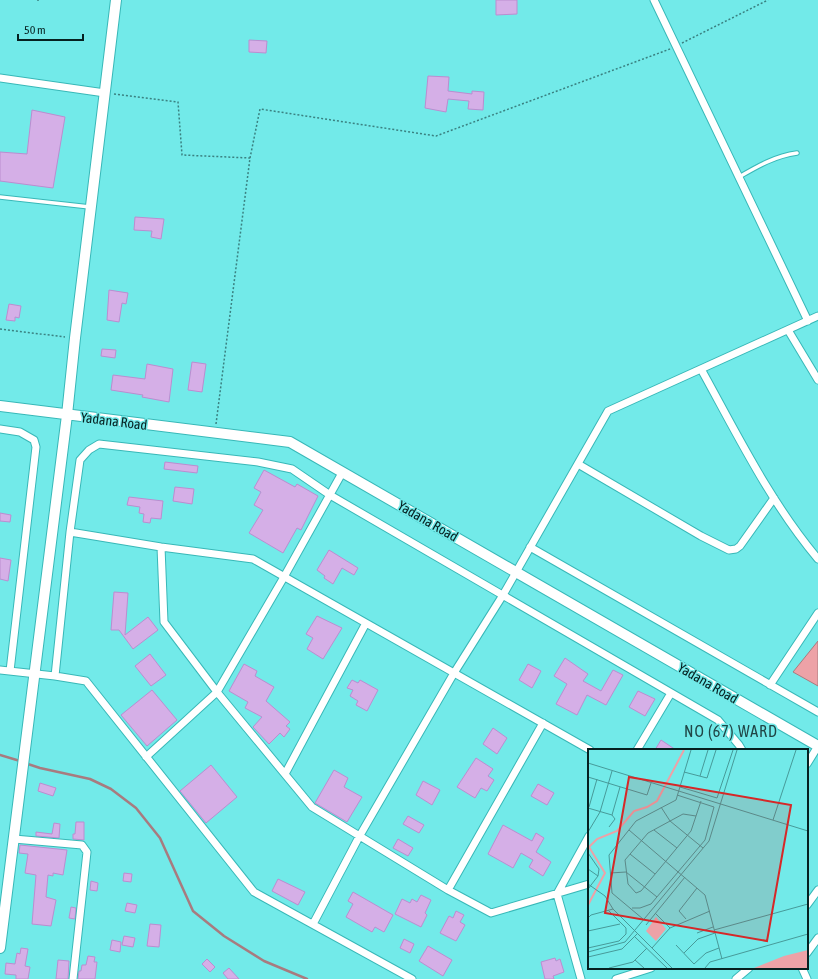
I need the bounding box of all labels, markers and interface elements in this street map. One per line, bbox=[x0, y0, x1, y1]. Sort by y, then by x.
scale bar bbox=[18, 16, 83, 42]
text: 50 m bbox=[24, 23, 46, 37]
street label: Yadana Road bbox=[80, 409, 148, 433]
street label: Yadana Road bbox=[395, 497, 461, 545]
street label: Yadana Road bbox=[675, 659, 741, 707]
district label: NO (67) WARD bbox=[684, 722, 778, 741]
inset map bbox=[588, 749, 808, 969]

